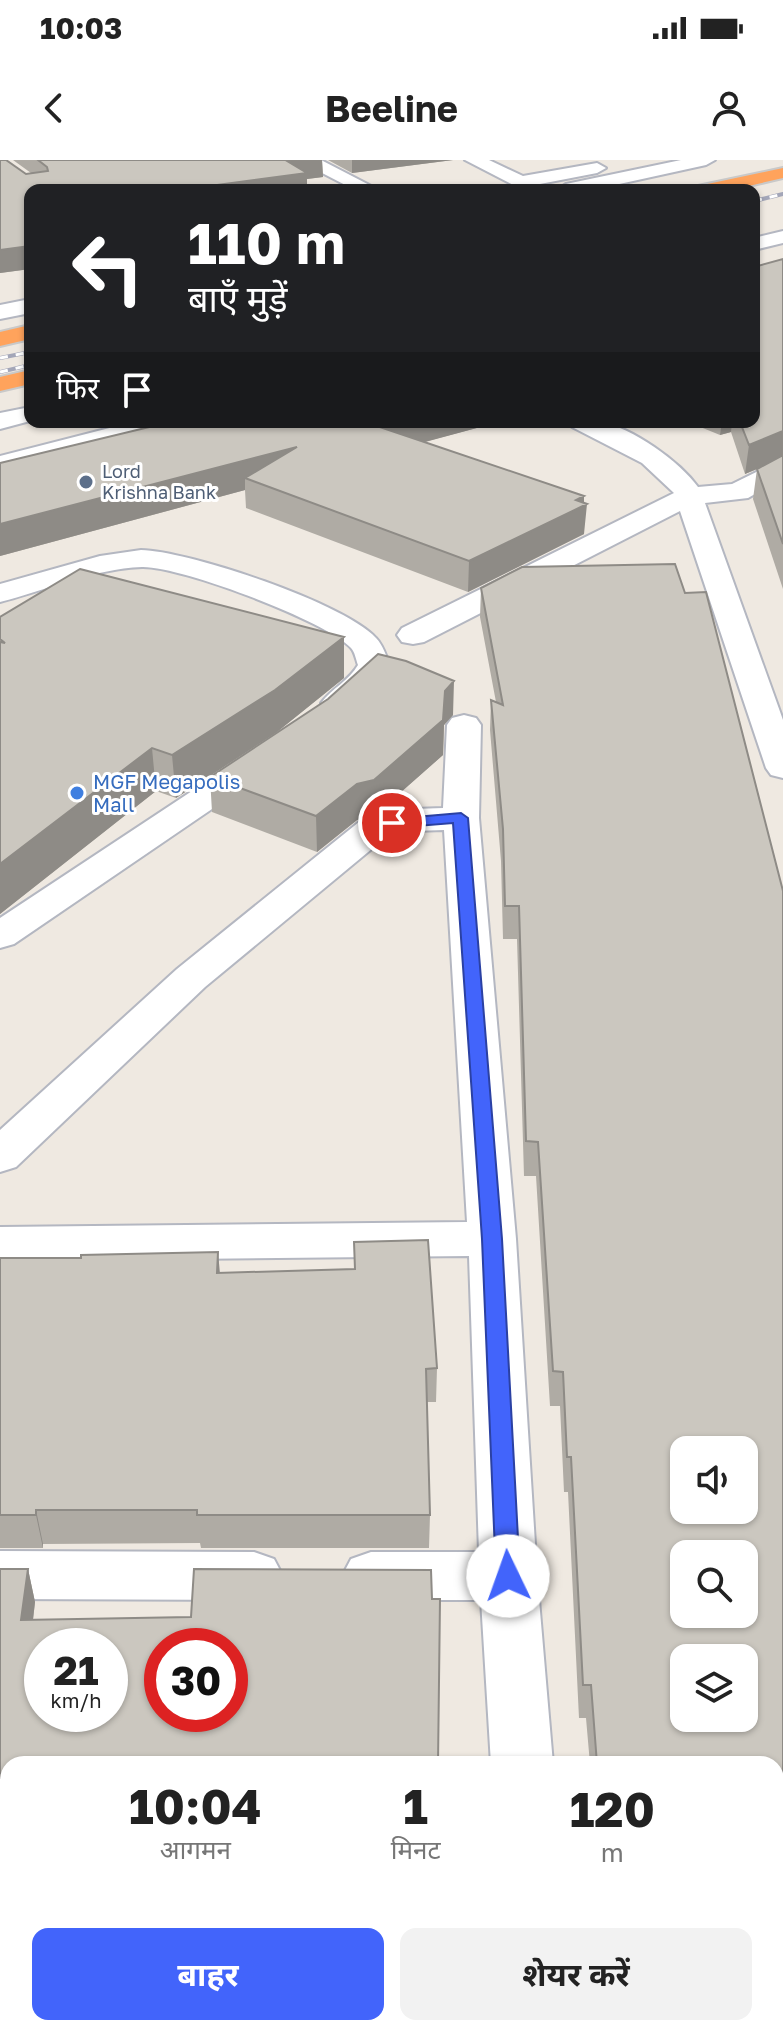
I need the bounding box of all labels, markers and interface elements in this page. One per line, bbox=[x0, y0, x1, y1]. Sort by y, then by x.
text: 10:03 bbox=[40, 10, 122, 46]
icon: back bbox=[32, 86, 76, 130]
icon: person bbox=[707, 86, 751, 130]
text: Beeline bbox=[325, 87, 458, 130]
text: 110 m bbox=[188, 209, 345, 276]
icon: left bbox=[56, 216, 160, 320]
text: बाएँ मुड़ें bbox=[188, 277, 288, 320]
icon: arrive bbox=[115, 368, 159, 412]
text: फिर bbox=[56, 370, 99, 406]
place label: Lord Krishna Bank bbox=[102, 460, 216, 503]
marker: Lord Krishna Bank bbox=[77, 473, 95, 491]
place label: MGF Megapolis Mall bbox=[93, 769, 240, 816]
marker: MGF Megapolis Mall bbox=[68, 784, 86, 802]
pin bbox=[358, 789, 426, 857]
icon: arrive bbox=[370, 801, 414, 845]
map controls bbox=[670, 1436, 758, 1732]
button: sound bbox=[670, 1436, 758, 1524]
position arrow bbox=[466, 1534, 550, 1618]
button: search bbox=[670, 1540, 758, 1628]
speed limit sign: 30 bbox=[144, 1628, 248, 1732]
button: layers bbox=[670, 1644, 758, 1732]
text: 21 bbox=[54, 1646, 99, 1694]
text: km/h bbox=[51, 1688, 101, 1712]
text: 10:04 bbox=[129, 1777, 262, 1835]
text: 1 bbox=[403, 1777, 428, 1835]
text: 120 bbox=[570, 1780, 655, 1838]
text: आगमन bbox=[160, 1834, 231, 1865]
text: मिनट bbox=[391, 1834, 441, 1865]
text: m bbox=[601, 1837, 624, 1868]
button: बाहर bbox=[32, 1928, 384, 2020]
button: शेयर करें bbox=[400, 1928, 752, 2020]

